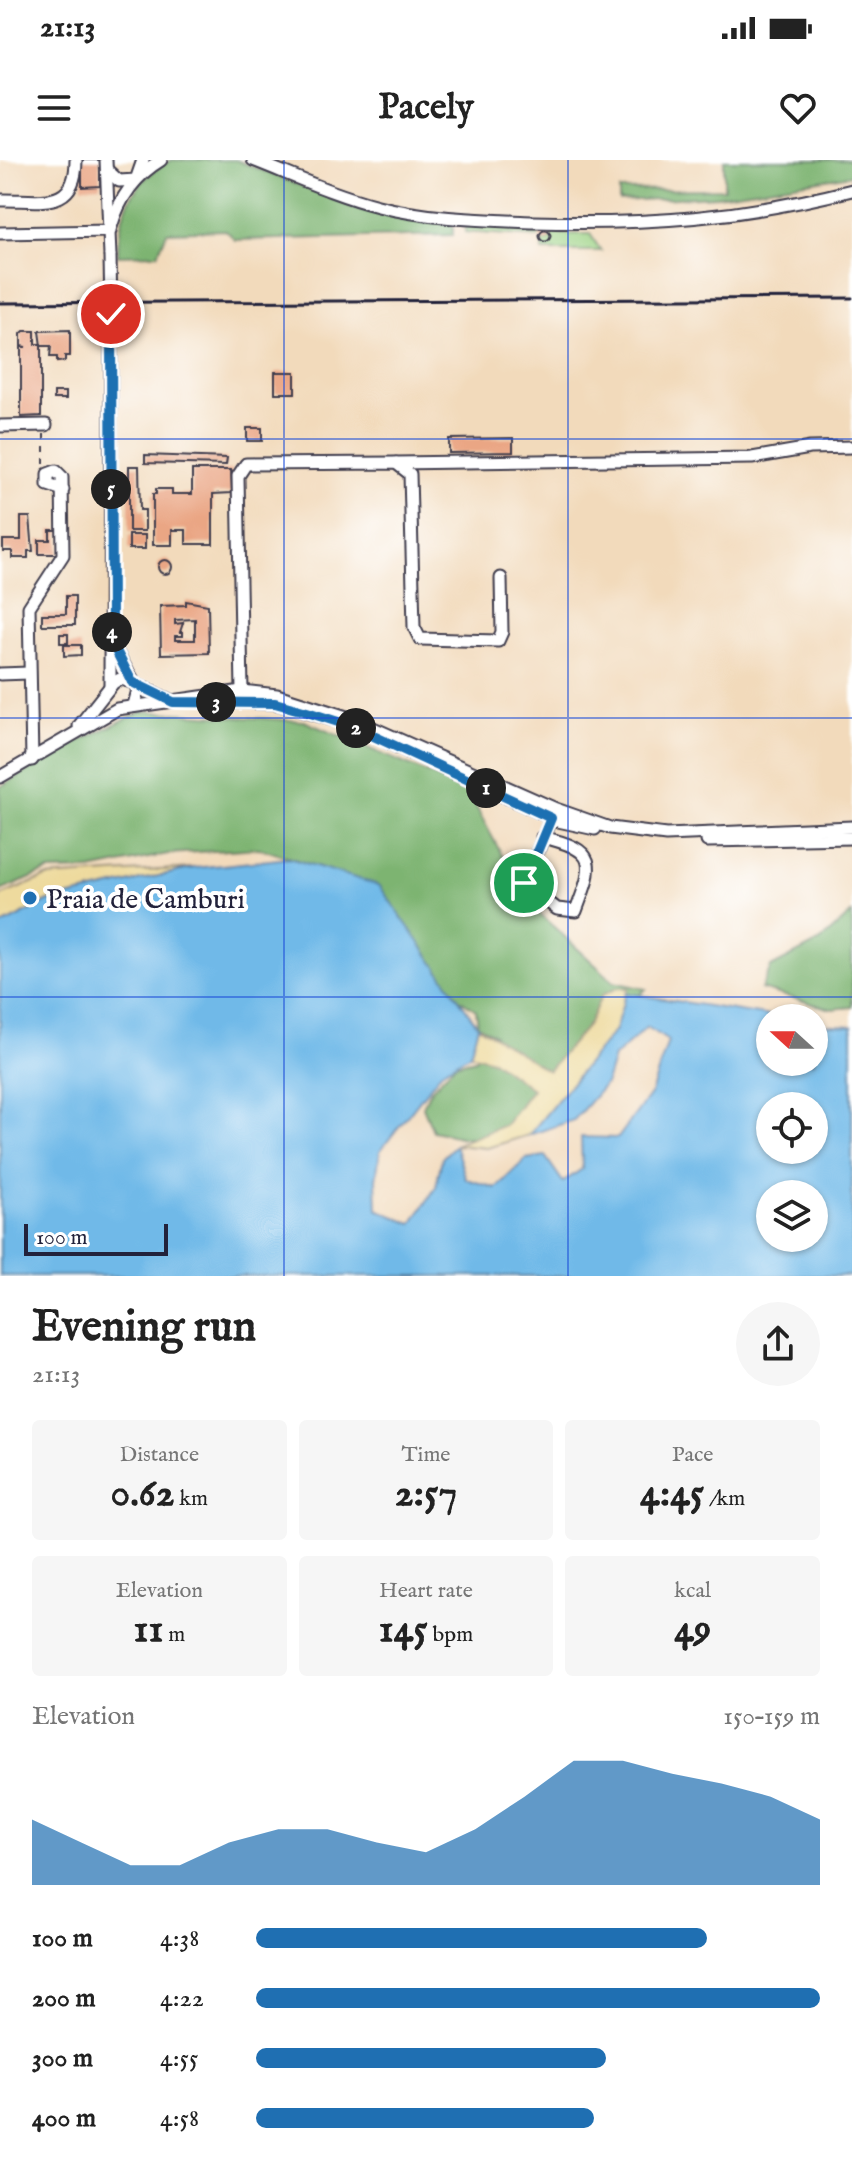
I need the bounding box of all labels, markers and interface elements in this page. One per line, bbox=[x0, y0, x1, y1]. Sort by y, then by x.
text: 21:13 bbox=[40, 9, 96, 47]
text: Pacely bbox=[378, 85, 474, 131]
icon: menu bbox=[32, 86, 76, 130]
icon: heart bbox=[776, 86, 820, 130]
pin bbox=[77, 280, 145, 348]
icon: check bbox=[89, 292, 133, 336]
pin: 5 bbox=[91, 469, 131, 509]
text: 5 bbox=[107, 475, 115, 503]
pin: 4 bbox=[92, 612, 132, 652]
text: 4 bbox=[107, 618, 117, 646]
pin: 3 bbox=[196, 682, 236, 722]
text: 3 bbox=[212, 688, 220, 716]
pin: 2 bbox=[336, 708, 376, 748]
text: 2 bbox=[351, 714, 361, 742]
pin: 1 bbox=[466, 768, 506, 808]
text: 1 bbox=[482, 774, 490, 802]
pin bbox=[490, 849, 558, 917]
icon: arrive bbox=[502, 861, 546, 905]
place label: Praia de Camburi bbox=[46, 883, 245, 918]
marker: Praia de Camburi bbox=[21, 889, 39, 907]
north arrow bbox=[756, 1004, 828, 1076]
map controls bbox=[756, 1004, 828, 1252]
button: locate bbox=[756, 1092, 828, 1164]
button: layers bbox=[756, 1180, 828, 1252]
scale bar bbox=[24, 1220, 168, 1256]
text: 100 m bbox=[36, 1224, 88, 1252]
text: Evening run bbox=[32, 1300, 256, 1356]
button: share bbox=[736, 1302, 820, 1386]
text: 21:13 bbox=[32, 1358, 80, 1391]
text: Distance bbox=[120, 1441, 199, 1469]
text: Time bbox=[402, 1441, 450, 1469]
text: Pace bbox=[672, 1441, 713, 1469]
text: 0.62 bbox=[111, 1469, 174, 1520]
text: 2:57 bbox=[395, 1469, 457, 1520]
text: 4:45 bbox=[640, 1469, 704, 1520]
text: km bbox=[174, 1485, 208, 1513]
text: /km bbox=[704, 1485, 745, 1513]
text: Elevation bbox=[116, 1577, 203, 1605]
text: Heart rate bbox=[379, 1577, 473, 1605]
text: kcal bbox=[674, 1577, 711, 1605]
text: 11 bbox=[134, 1605, 163, 1656]
text: 145 bbox=[379, 1605, 428, 1656]
text: 49 bbox=[674, 1605, 711, 1656]
text: m bbox=[163, 1621, 185, 1649]
text: bpm bbox=[428, 1621, 473, 1649]
text: Elevation bbox=[32, 1700, 135, 1733]
text: 150–159 m bbox=[723, 1700, 820, 1733]
text: 100 m bbox=[32, 1922, 93, 1955]
text: 4:38 bbox=[160, 1922, 200, 1955]
text: 200 m bbox=[32, 1982, 96, 2015]
text: 4:22 bbox=[160, 1982, 204, 2015]
text: 300 m bbox=[32, 2042, 93, 2075]
text: 4:55 bbox=[160, 2042, 198, 2075]
text: 400 m bbox=[32, 2102, 96, 2135]
text: 4:58 bbox=[160, 2102, 199, 2135]

